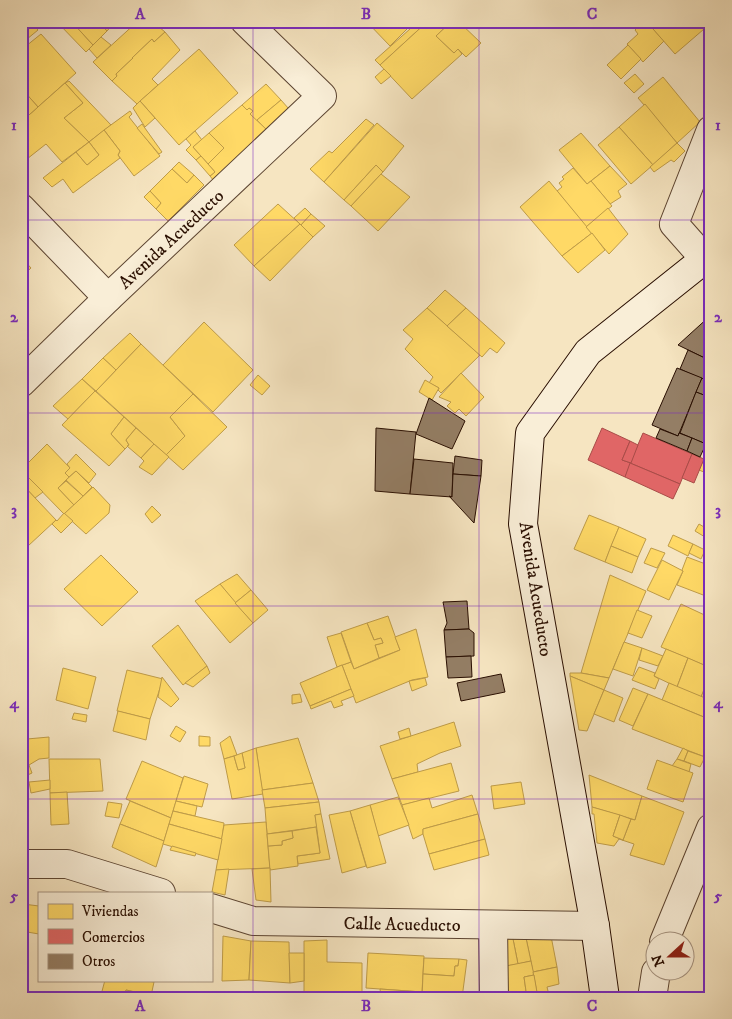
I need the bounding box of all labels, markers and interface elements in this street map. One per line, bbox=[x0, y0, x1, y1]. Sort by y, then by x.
text: A bbox=[134, 4, 146, 24]
text: B bbox=[361, 4, 371, 24]
text: C bbox=[587, 4, 597, 24]
text: 1 bbox=[11, 115, 17, 135]
text: 1 bbox=[715, 115, 721, 135]
street label: Avenida Acueducto bbox=[114, 185, 229, 294]
text: 2 bbox=[10, 307, 19, 327]
text: 2 bbox=[714, 307, 723, 327]
text: 3 bbox=[11, 500, 17, 520]
text: 3 bbox=[715, 500, 721, 520]
street label: Avenida Acueducto bbox=[513, 520, 557, 658]
text: 4 bbox=[8, 693, 19, 713]
text: 4 bbox=[712, 693, 723, 713]
text: 5 bbox=[9, 886, 18, 906]
text: 5 bbox=[713, 886, 722, 906]
legend bbox=[38, 892, 212, 982]
text: Viviendas bbox=[81, 902, 139, 921]
street label: Calle Acueducto bbox=[343, 913, 461, 937]
text: Comercios bbox=[82, 928, 145, 947]
north arrow bbox=[644, 932, 694, 982]
text: N bbox=[648, 951, 669, 969]
text: Otros bbox=[82, 952, 115, 971]
text: A bbox=[134, 996, 146, 1016]
text: B bbox=[361, 996, 371, 1016]
text: C bbox=[587, 996, 597, 1016]

